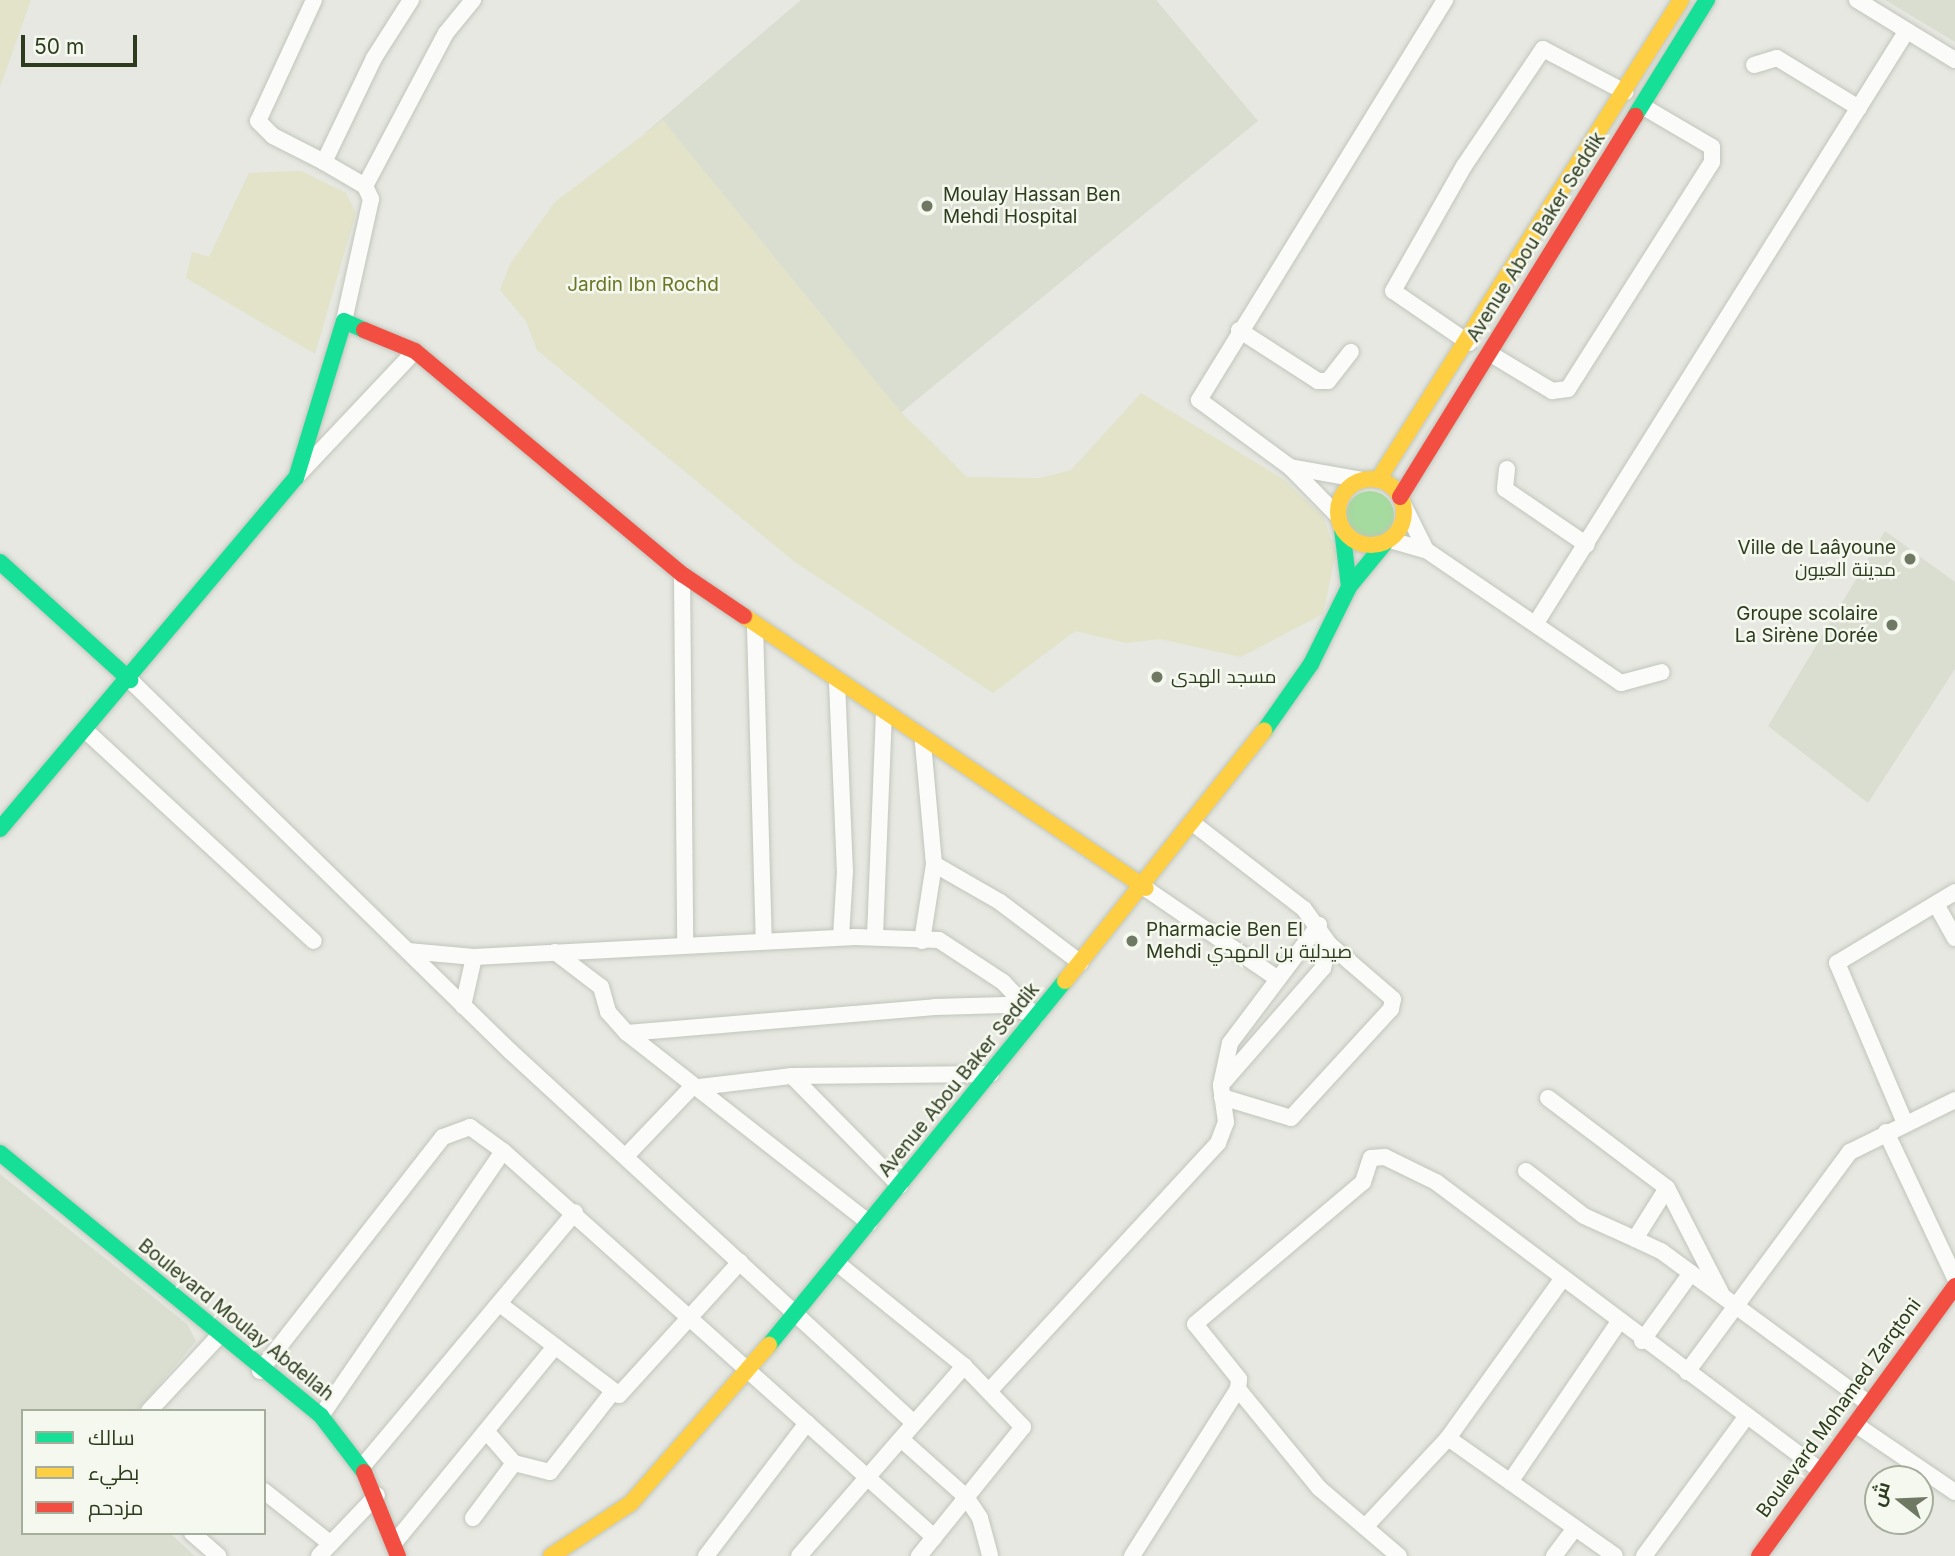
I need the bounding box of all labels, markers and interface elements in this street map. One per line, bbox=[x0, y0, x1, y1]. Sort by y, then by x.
scale bar bbox=[24, 21, 140, 65]
text: 50 m bbox=[34, 34, 84, 59]
street label: Avenue Abou Baker Seddik bbox=[1462, 128, 1610, 346]
place label: Moulay Hassan Ben Mehdi Hospital bbox=[943, 184, 1121, 228]
marker: Moulay Hassan Ben Mehdi Hospital bbox=[917, 196, 937, 216]
park label: Jardin Ibn Rochd bbox=[567, 274, 719, 296]
place label: Ville de Laâyoune مدينة العيون bbox=[1738, 537, 1896, 581]
marker: Ville de Laâyoune مدينة العيون bbox=[1902, 551, 1918, 567]
place label: Groupe scolaire La Sirène Dorée bbox=[1735, 603, 1878, 647]
marker: Groupe scolaire La Sirène Dorée bbox=[1884, 617, 1900, 633]
place label: مسجد الهدى bbox=[1171, 666, 1277, 688]
marker: مسجد الهدى bbox=[1149, 669, 1165, 685]
place label: Pharmacie Ben El Mehdi صيدلية بن المهدي bbox=[1146, 919, 1352, 963]
marker: Pharmacie Ben El Mehdi صيدلية بن المهدي bbox=[1124, 933, 1140, 949]
street label: Avenue Abou Baker Seddik bbox=[874, 978, 1044, 1182]
street label: Boulevard Moulay Abdellah bbox=[134, 1234, 338, 1406]
street label: Boulevard Mohamed Zarqtoni bbox=[1752, 1294, 1926, 1522]
legend bbox=[21, 1409, 266, 1535]
text: سالك bbox=[88, 1425, 135, 1450]
text: بطيء bbox=[88, 1460, 139, 1485]
north arrow bbox=[1864, 1465, 1934, 1535]
text: ش bbox=[1866, 1479, 1895, 1509]
text: مزدحم bbox=[88, 1495, 143, 1520]

